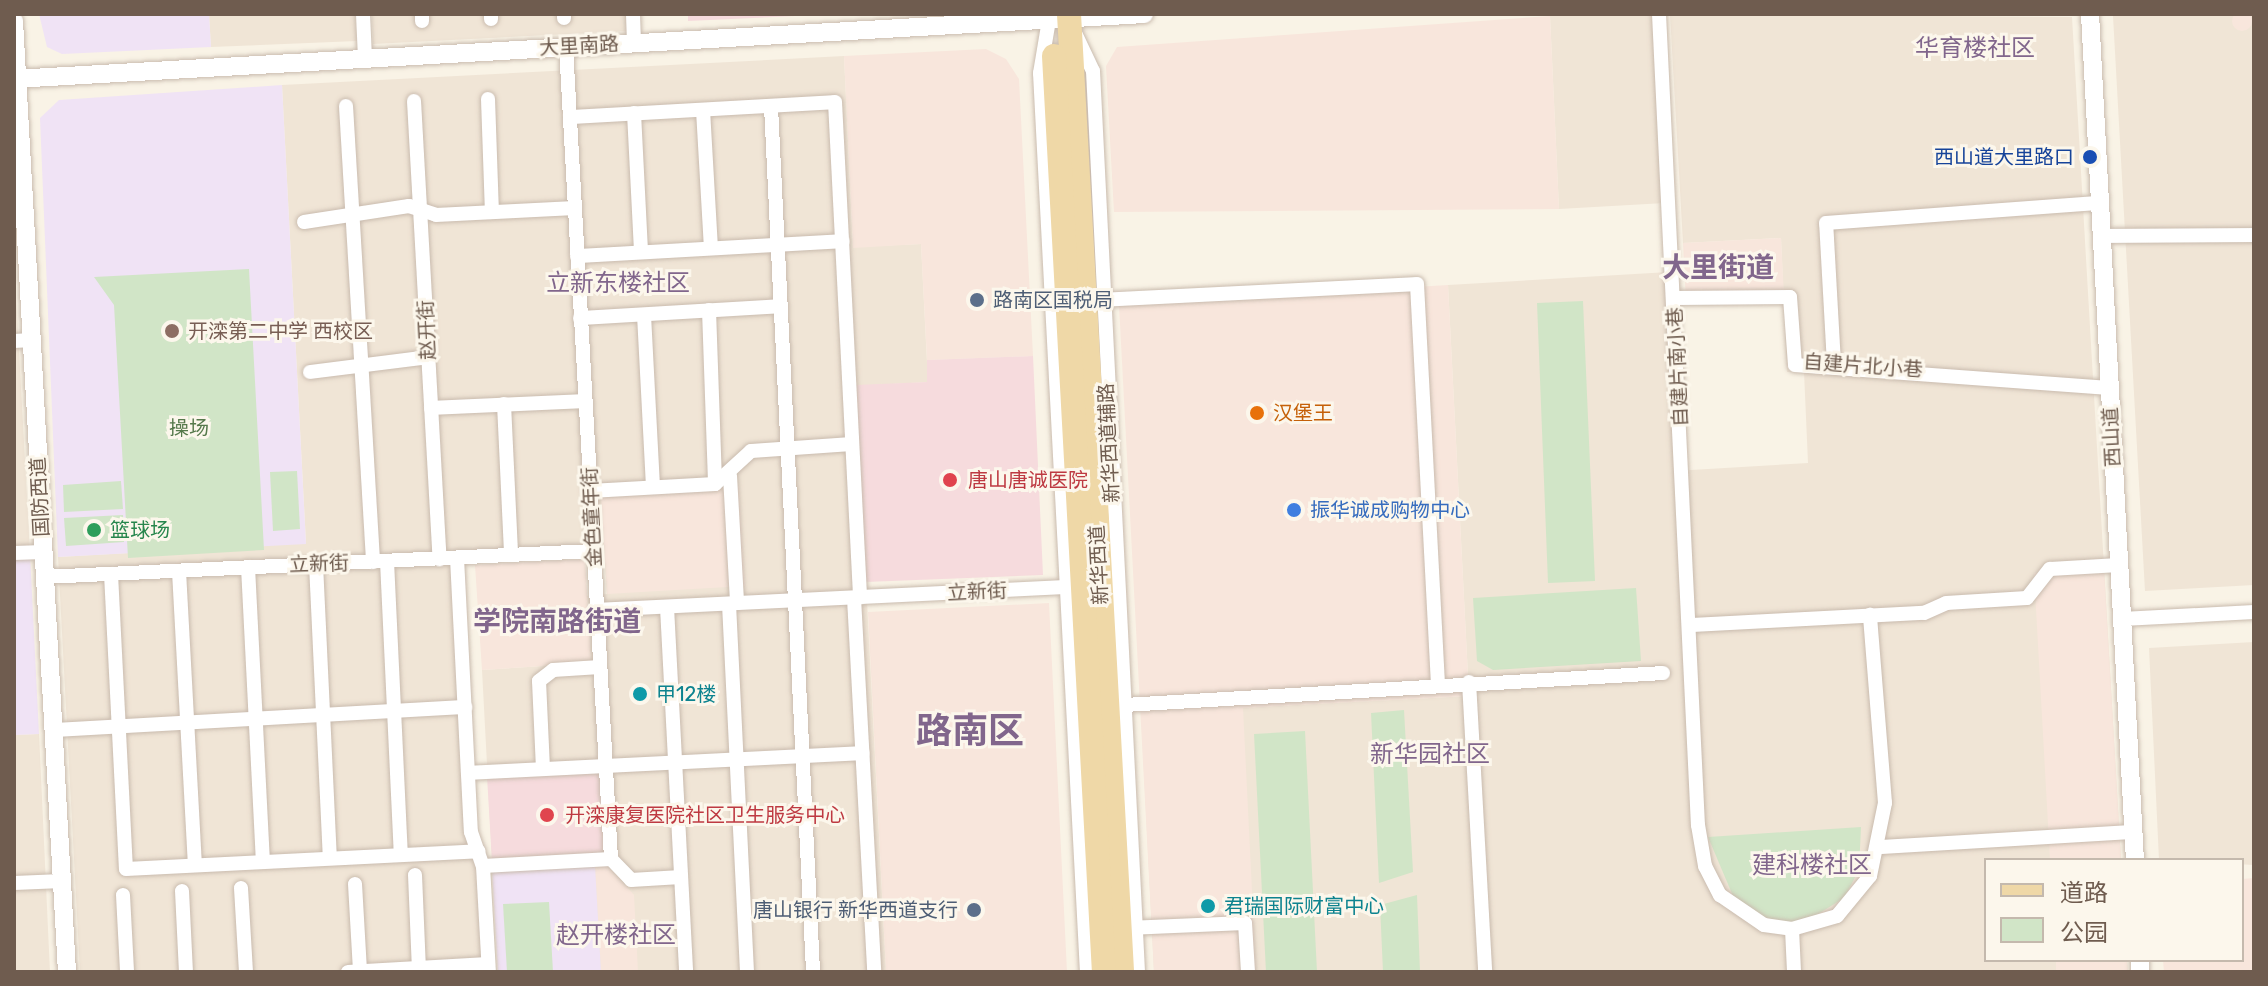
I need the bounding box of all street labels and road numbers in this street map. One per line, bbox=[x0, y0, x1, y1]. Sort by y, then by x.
street label: 大里南路 bbox=[538, 32, 620, 60]
street label: 赵开街 bbox=[413, 299, 441, 361]
street label: 自建片南小巷 bbox=[1663, 306, 1693, 428]
street label: 自建片北小巷 bbox=[1802, 350, 1924, 382]
street label: 新华西道辅路 bbox=[1094, 382, 1124, 504]
street label: 西山道 bbox=[2098, 406, 2126, 468]
street label: 国防西道 bbox=[26, 456, 54, 538]
street label: 金色童年街 bbox=[577, 466, 607, 568]
street label: 新华西道 bbox=[1085, 524, 1113, 606]
street label: 立新街 bbox=[289, 551, 349, 577]
street label: 立新街 bbox=[946, 578, 1008, 606]

